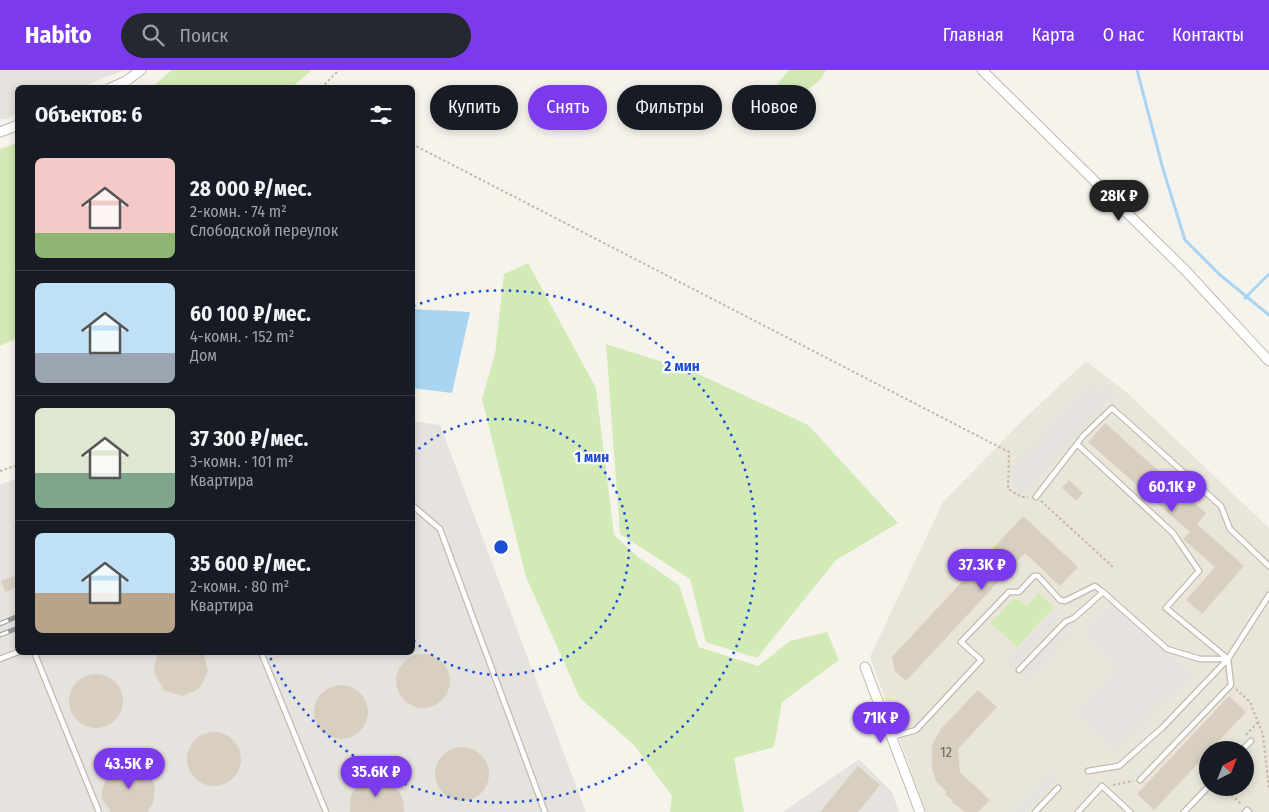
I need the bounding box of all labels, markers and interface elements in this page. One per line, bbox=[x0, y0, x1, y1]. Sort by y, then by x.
search box bbox=[121, 13, 471, 58]
text: Habito bbox=[25, 21, 91, 49]
icon: search bbox=[139, 21, 167, 49]
text: Поиск bbox=[179, 24, 228, 47]
text: Главная bbox=[943, 24, 1004, 46]
text: Карта bbox=[1032, 24, 1075, 46]
text: О нас bbox=[1103, 24, 1144, 46]
text: Контакты bbox=[1172, 24, 1244, 46]
chip: Купить bbox=[430, 85, 518, 130]
chip: Снять bbox=[528, 85, 607, 130]
chip: Фильтры bbox=[617, 85, 722, 130]
chip: Новое bbox=[732, 85, 816, 130]
icon: filters bbox=[367, 101, 395, 129]
text: Объектов: 6 bbox=[35, 102, 142, 128]
text: 28 000 ₽/мес. bbox=[190, 176, 312, 202]
icon: home bbox=[75, 178, 135, 238]
pin: 28K ₽ bbox=[1084, 180, 1154, 222]
text: 28K ₽ bbox=[1100, 186, 1138, 205]
text: 2-комн. · 74 m² bbox=[190, 202, 287, 221]
text: Слободской переулок bbox=[190, 221, 338, 240]
text: 60 100 ₽/мес. bbox=[190, 301, 311, 327]
icon: home bbox=[75, 303, 135, 363]
text: 4-комн. · 152 m² bbox=[190, 327, 294, 346]
text: Дом bbox=[190, 346, 217, 365]
text: 2 мин bbox=[663, 357, 700, 375]
text: 37 300 ₽/мес. bbox=[190, 426, 308, 452]
icon: home bbox=[75, 428, 135, 488]
text: 1 мин bbox=[575, 448, 609, 466]
text: 3-комн. · 101 m² bbox=[190, 452, 294, 471]
pin: 60.1K ₽ bbox=[1126, 470, 1218, 513]
text: Квартира bbox=[190, 471, 254, 490]
text: 60.1K ₽ bbox=[1148, 477, 1196, 496]
centre of rings bbox=[492, 538, 510, 556]
pin: 37.3K ₽ bbox=[936, 548, 1028, 591]
text: 35 600 ₽/мес. bbox=[190, 551, 311, 577]
icon: home bbox=[75, 553, 135, 613]
text: 37.3K ₽ bbox=[958, 555, 1006, 574]
text: 2-комн. · 80 m² bbox=[190, 577, 289, 596]
text: Квартира bbox=[190, 596, 254, 615]
pin: 71K ₽ bbox=[846, 702, 916, 744]
text: 71K ₽ bbox=[864, 708, 898, 727]
north arrow bbox=[1199, 741, 1254, 796]
map controls bbox=[1199, 741, 1254, 796]
house number: 12 bbox=[940, 744, 952, 761]
pin: 43.5K ₽ bbox=[83, 748, 175, 790]
text: 43.5K ₽ bbox=[105, 754, 153, 773]
pin: 35.6K ₽ bbox=[330, 756, 422, 798]
text: 35.6K ₽ bbox=[352, 762, 400, 781]

